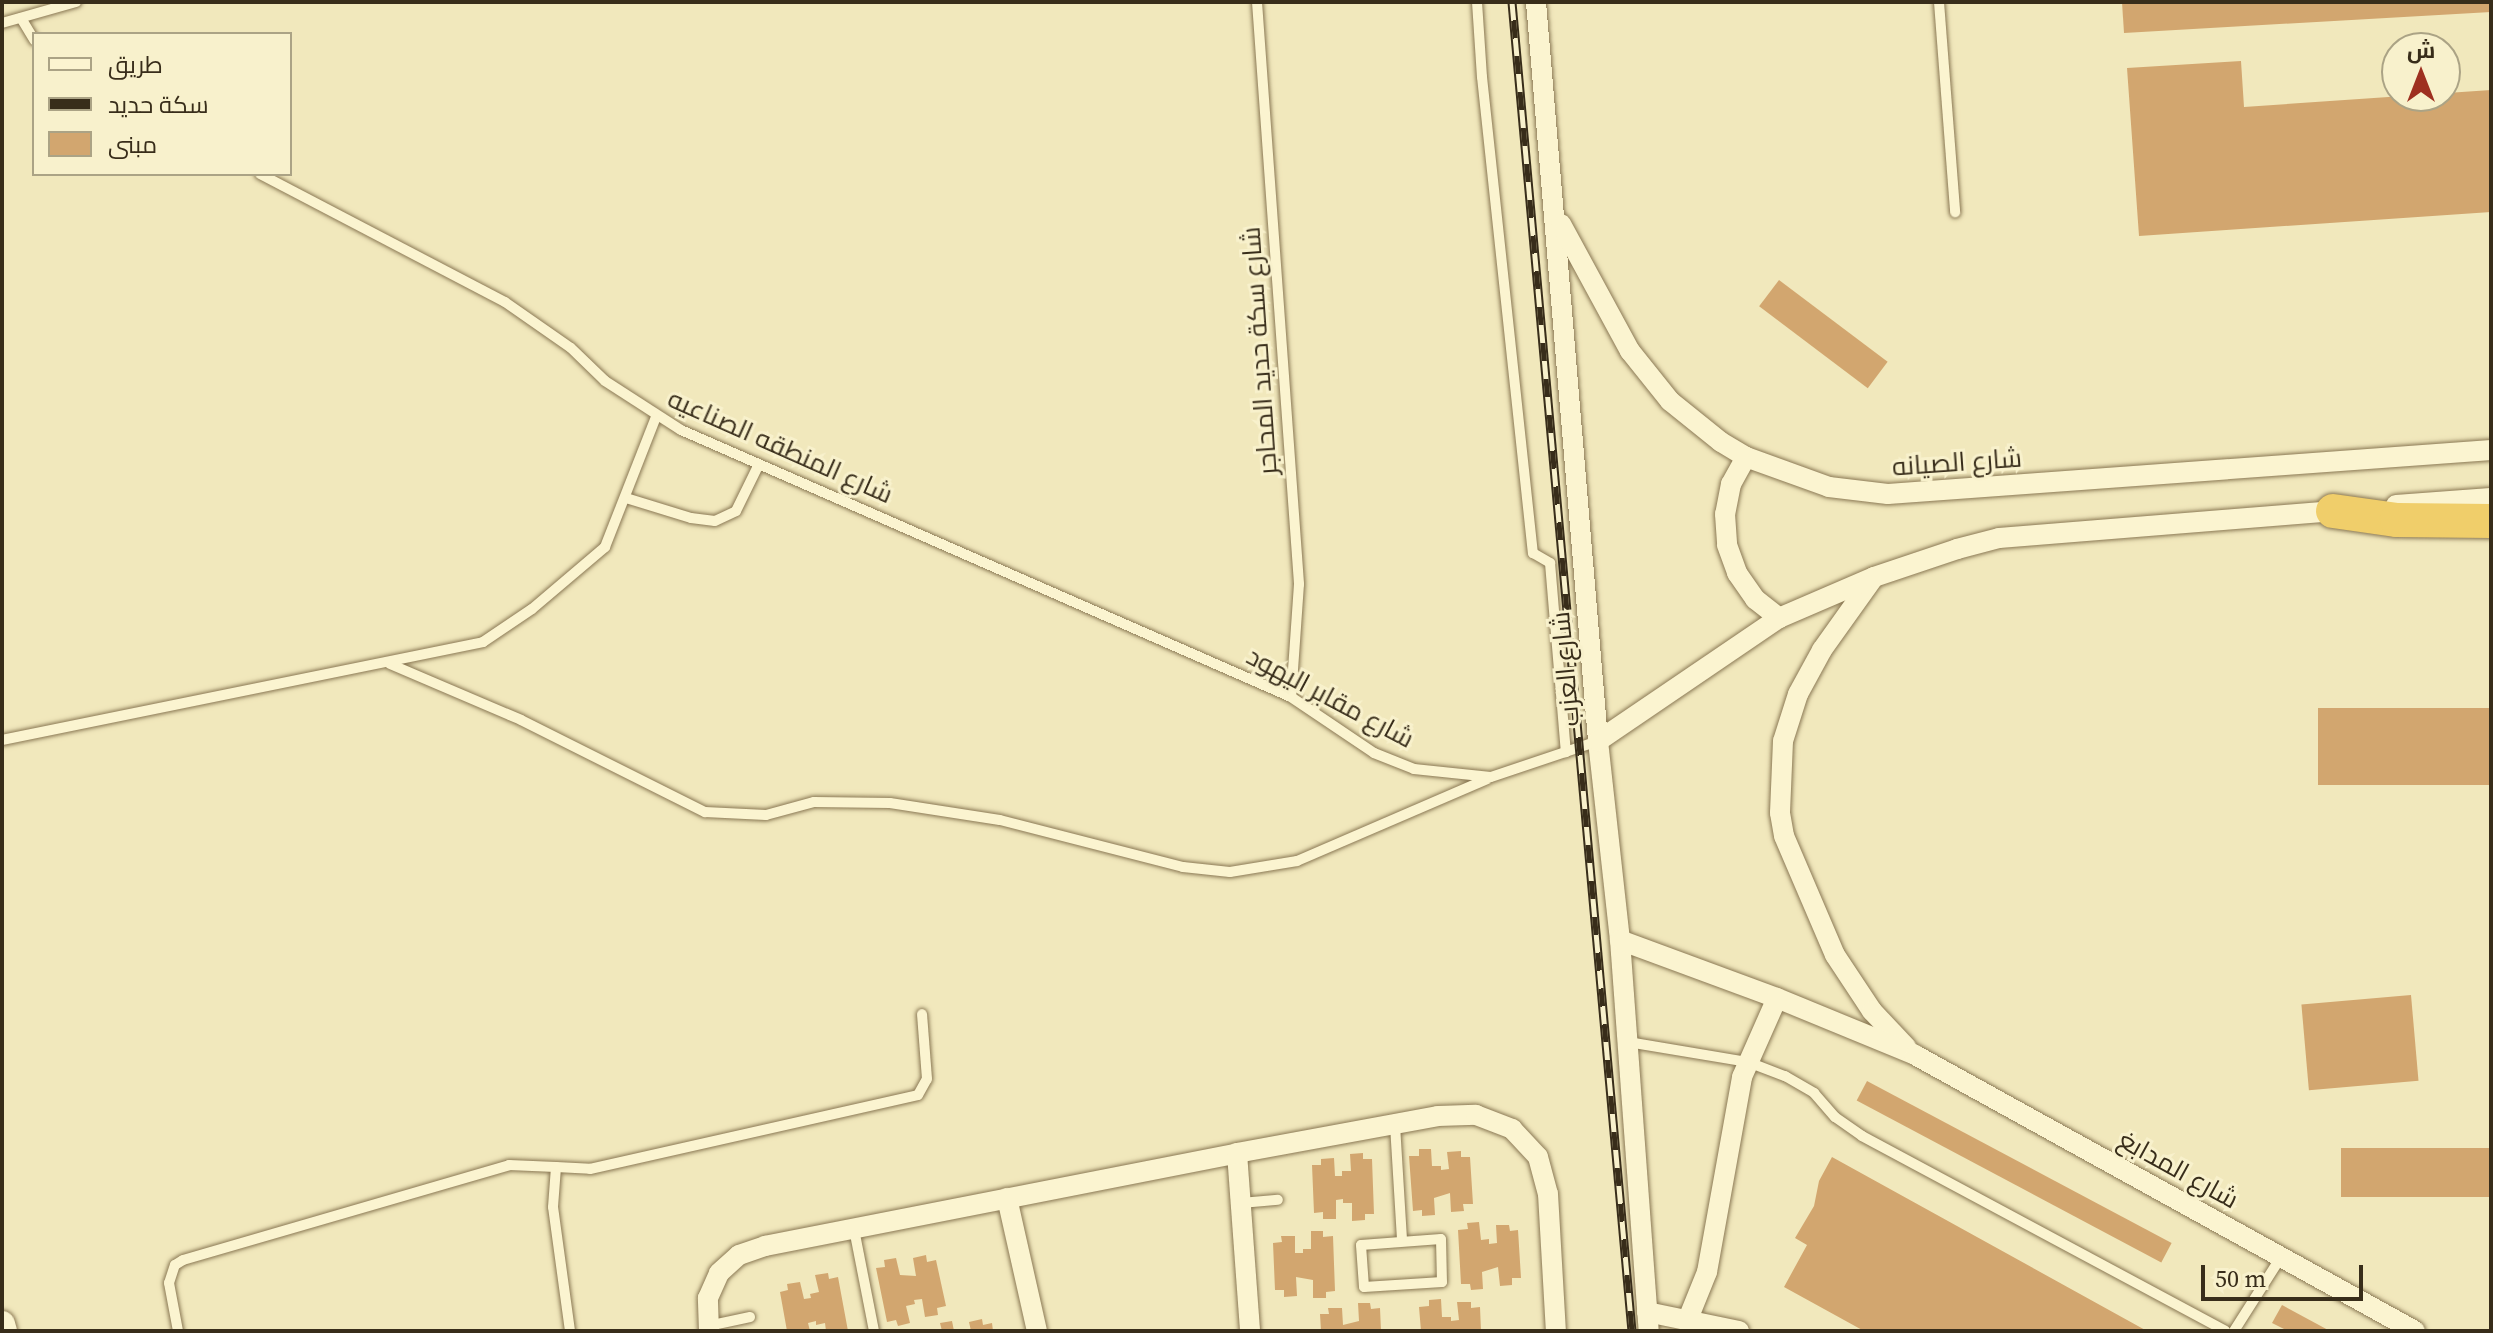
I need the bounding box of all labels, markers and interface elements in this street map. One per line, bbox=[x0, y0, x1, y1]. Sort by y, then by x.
legend bbox=[32, 32, 292, 176]
north arrow bbox=[2381, 32, 2461, 112]
text: ش bbox=[2407, 35, 2435, 65]
text: طريق bbox=[108, 48, 163, 81]
text: سكة حديد bbox=[108, 88, 209, 121]
text: مبنى bbox=[108, 128, 157, 161]
street label: شارع سكة حديد المحاجر bbox=[1236, 226, 1284, 476]
street label: شارع المنطقه الصناعيه bbox=[663, 383, 897, 511]
street label: شارع الصيانه bbox=[1891, 443, 2023, 483]
street label: شارع العزب bbox=[1545, 610, 1587, 728]
street label: شارع مقابر اليهود bbox=[1241, 641, 1419, 755]
street label: شارع المدابغ bbox=[2113, 1124, 2243, 1216]
scale bar bbox=[2205, 1249, 2367, 1299]
text: 50 m bbox=[2215, 1262, 2266, 1295]

